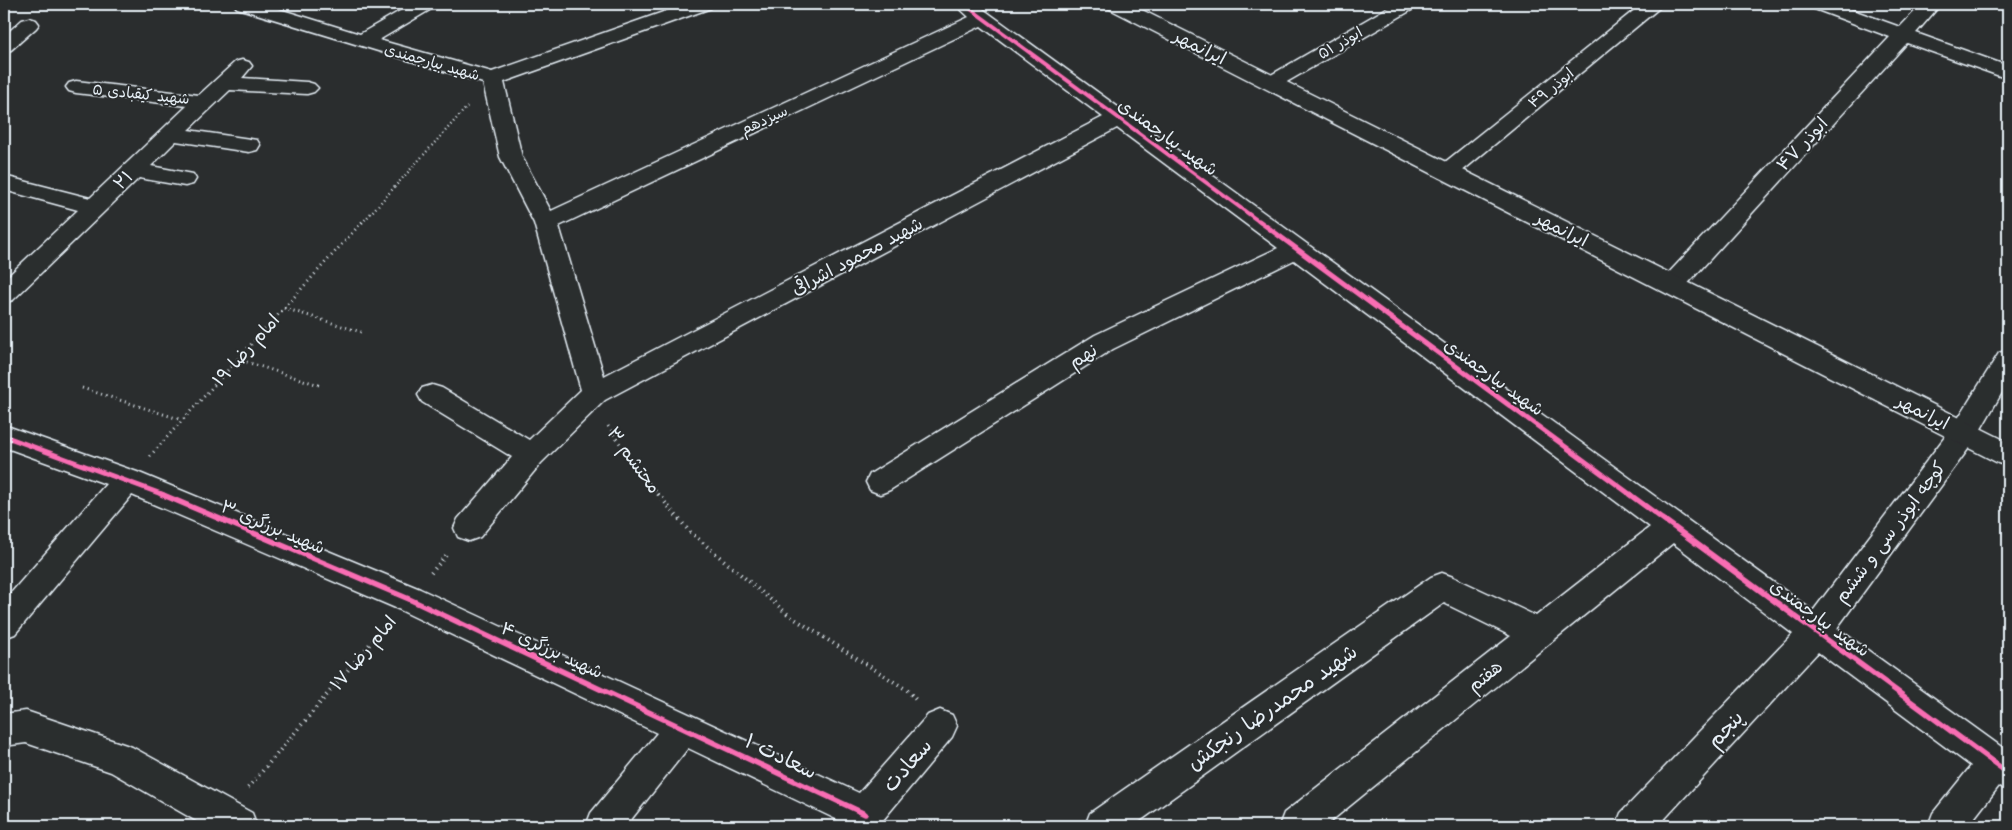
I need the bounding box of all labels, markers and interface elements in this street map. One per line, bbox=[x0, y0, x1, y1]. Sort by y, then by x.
street label: ابوذر ۵۱ bbox=[1314, 23, 1366, 63]
street label: ایرانمهر bbox=[1168, 25, 1229, 69]
street label: شهید بیارجمندی bbox=[382, 40, 482, 84]
street label: ابوذر ۴۹ bbox=[1525, 64, 1577, 112]
street label: ۵ شهید کیقبادی bbox=[92, 80, 190, 108]
street label: شهید بیارجمندی bbox=[1114, 94, 1222, 181]
street label: سیزدهم bbox=[738, 101, 791, 140]
street label: ابوذر ۴۷ bbox=[1772, 113, 1832, 175]
street label: ۲۱ bbox=[109, 166, 137, 194]
street label: ایرانمهر bbox=[1530, 207, 1591, 251]
street label: شهید محمود اشراقی bbox=[787, 211, 926, 300]
street label: امام رضا ۱۹ bbox=[208, 310, 287, 393]
street label: شهید بیارجمندی bbox=[1440, 334, 1548, 421]
street label: نهم bbox=[1065, 340, 1103, 376]
street label: ایرانمهر bbox=[1891, 390, 1952, 434]
street label: محتشم ۳ bbox=[600, 423, 665, 499]
street label: کوچه ابوذر سی و ششم bbox=[1830, 457, 1953, 609]
street label: ۳ شهید برزگری bbox=[217, 496, 328, 559]
street label: شهید بیارجمندی bbox=[1766, 575, 1874, 662]
street label: امام رضا ۱۷ bbox=[326, 612, 403, 697]
street label: ۴ شهید برزگری bbox=[497, 618, 606, 683]
street label: شهید محمدرضا رنجکش bbox=[1182, 639, 1362, 775]
street label: هفتم bbox=[1464, 656, 1509, 699]
street label: پنجم bbox=[1702, 705, 1751, 755]
street label: ۱ سعادت bbox=[741, 728, 821, 784]
street label: سعادت bbox=[877, 734, 937, 796]

